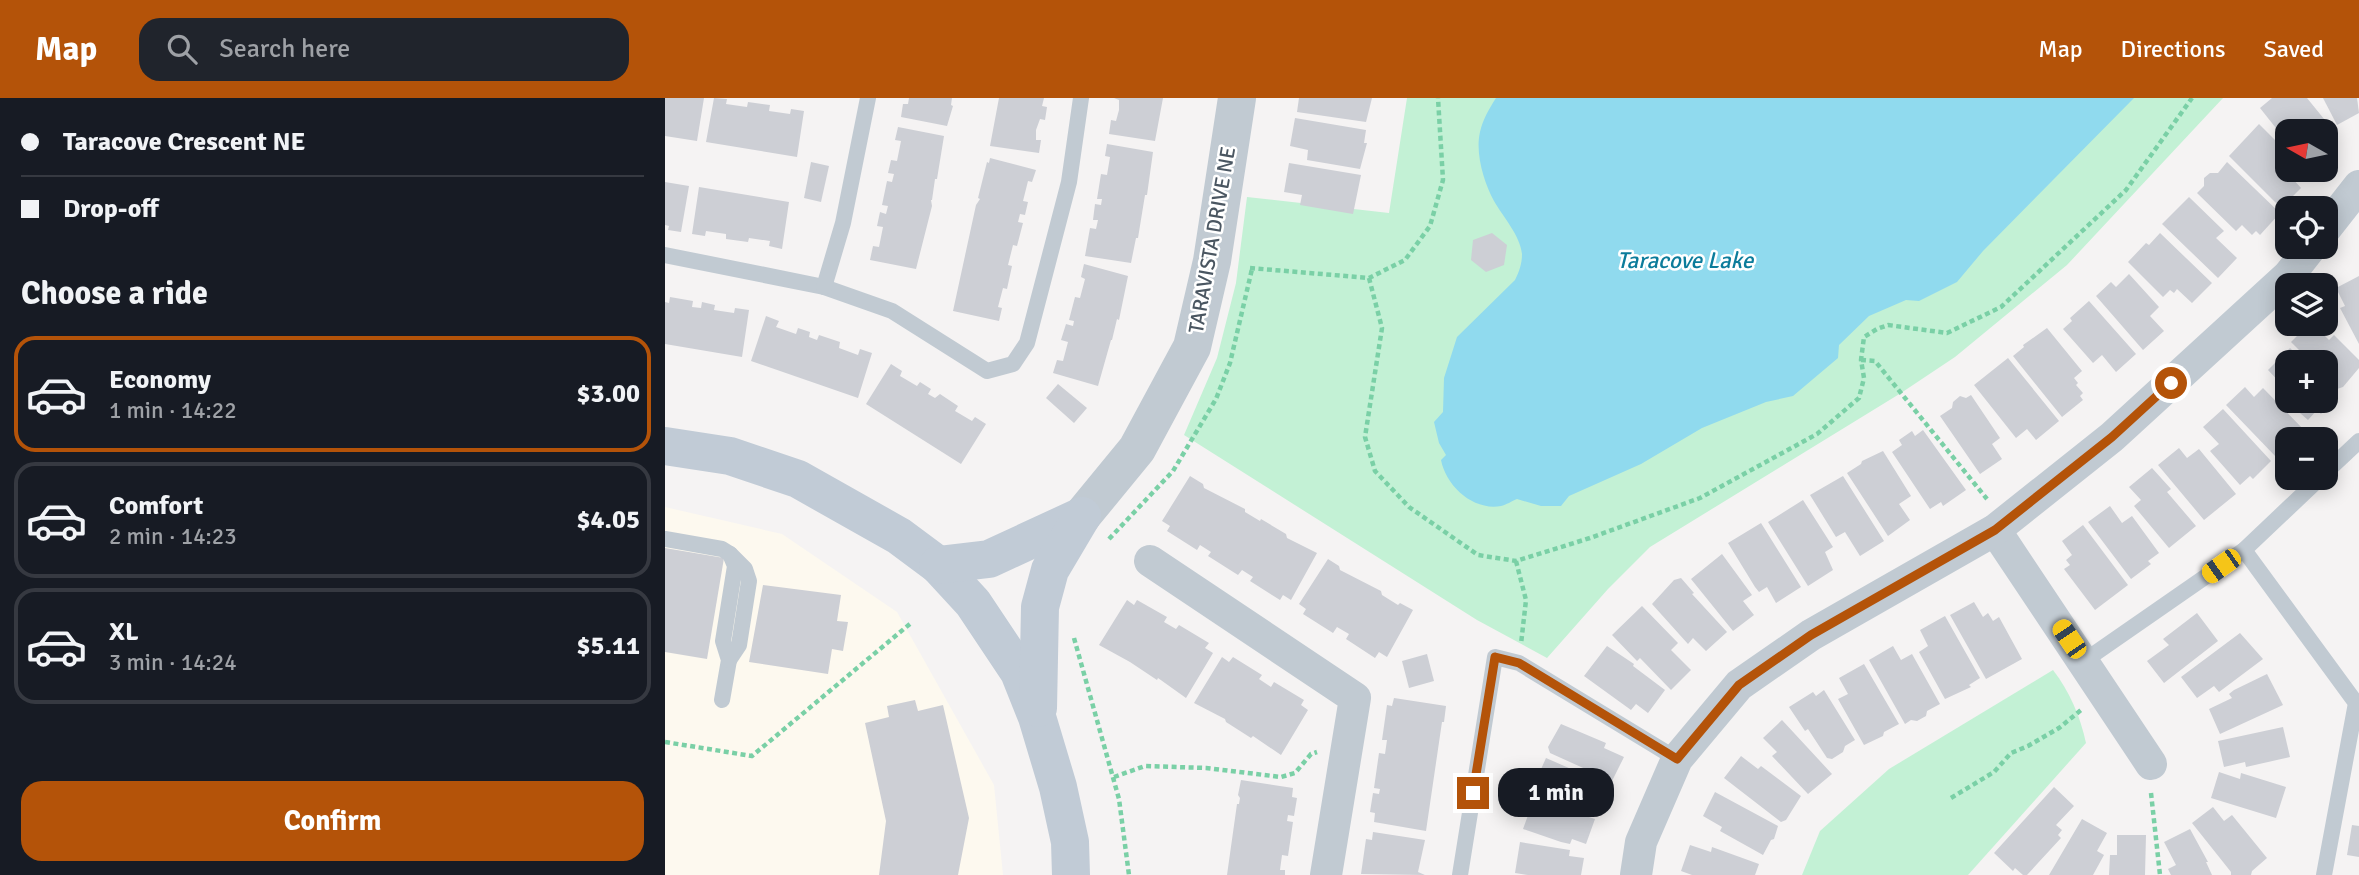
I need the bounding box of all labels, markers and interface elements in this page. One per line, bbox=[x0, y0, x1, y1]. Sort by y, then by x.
search box bbox=[139, 18, 629, 81]
text: Map bbox=[35, 29, 97, 70]
icon: search bbox=[163, 30, 201, 68]
text: Search here bbox=[219, 33, 350, 65]
text: Map bbox=[2038, 34, 2083, 64]
text: Directions bbox=[2121, 34, 2226, 64]
text: Saved bbox=[2264, 34, 2324, 64]
north arrow bbox=[2275, 119, 2338, 182]
map controls bbox=[2275, 119, 2338, 490]
text: Taracove Crescent NE bbox=[63, 126, 305, 158]
street label: TARAVISTA DRIVE NE bbox=[1183, 145, 1241, 335]
text: Drop-off bbox=[63, 193, 159, 225]
button: locate bbox=[2275, 196, 2338, 259]
water label: Taracove Lake bbox=[1617, 246, 1755, 275]
button: layers bbox=[2275, 273, 2338, 336]
text: Choose a ride bbox=[21, 274, 208, 313]
button: + bbox=[2275, 350, 2338, 413]
icon: car bbox=[25, 363, 88, 426]
text: Economy bbox=[109, 364, 211, 396]
route start bbox=[2155, 367, 2187, 399]
text: $3.00 bbox=[576, 378, 640, 410]
text: 1 min · 14:22 bbox=[109, 396, 237, 425]
button: − bbox=[2275, 427, 2338, 490]
icon: car bbox=[25, 489, 88, 552]
text: Comfort bbox=[109, 490, 203, 522]
text: $4.05 bbox=[576, 504, 640, 536]
text: 2 min · 14:23 bbox=[109, 522, 237, 551]
car bbox=[2198, 545, 2245, 587]
icon: car bbox=[25, 615, 88, 678]
text: XL bbox=[109, 616, 139, 648]
car bbox=[2049, 616, 2090, 662]
text: $5.11 bbox=[576, 630, 640, 662]
text: 3 min · 14:24 bbox=[109, 648, 237, 677]
callout: 1 min bbox=[1497, 768, 1613, 818]
route end bbox=[1457, 777, 1489, 809]
text: 1 min bbox=[1528, 778, 1584, 807]
button: Confirm bbox=[21, 781, 644, 861]

